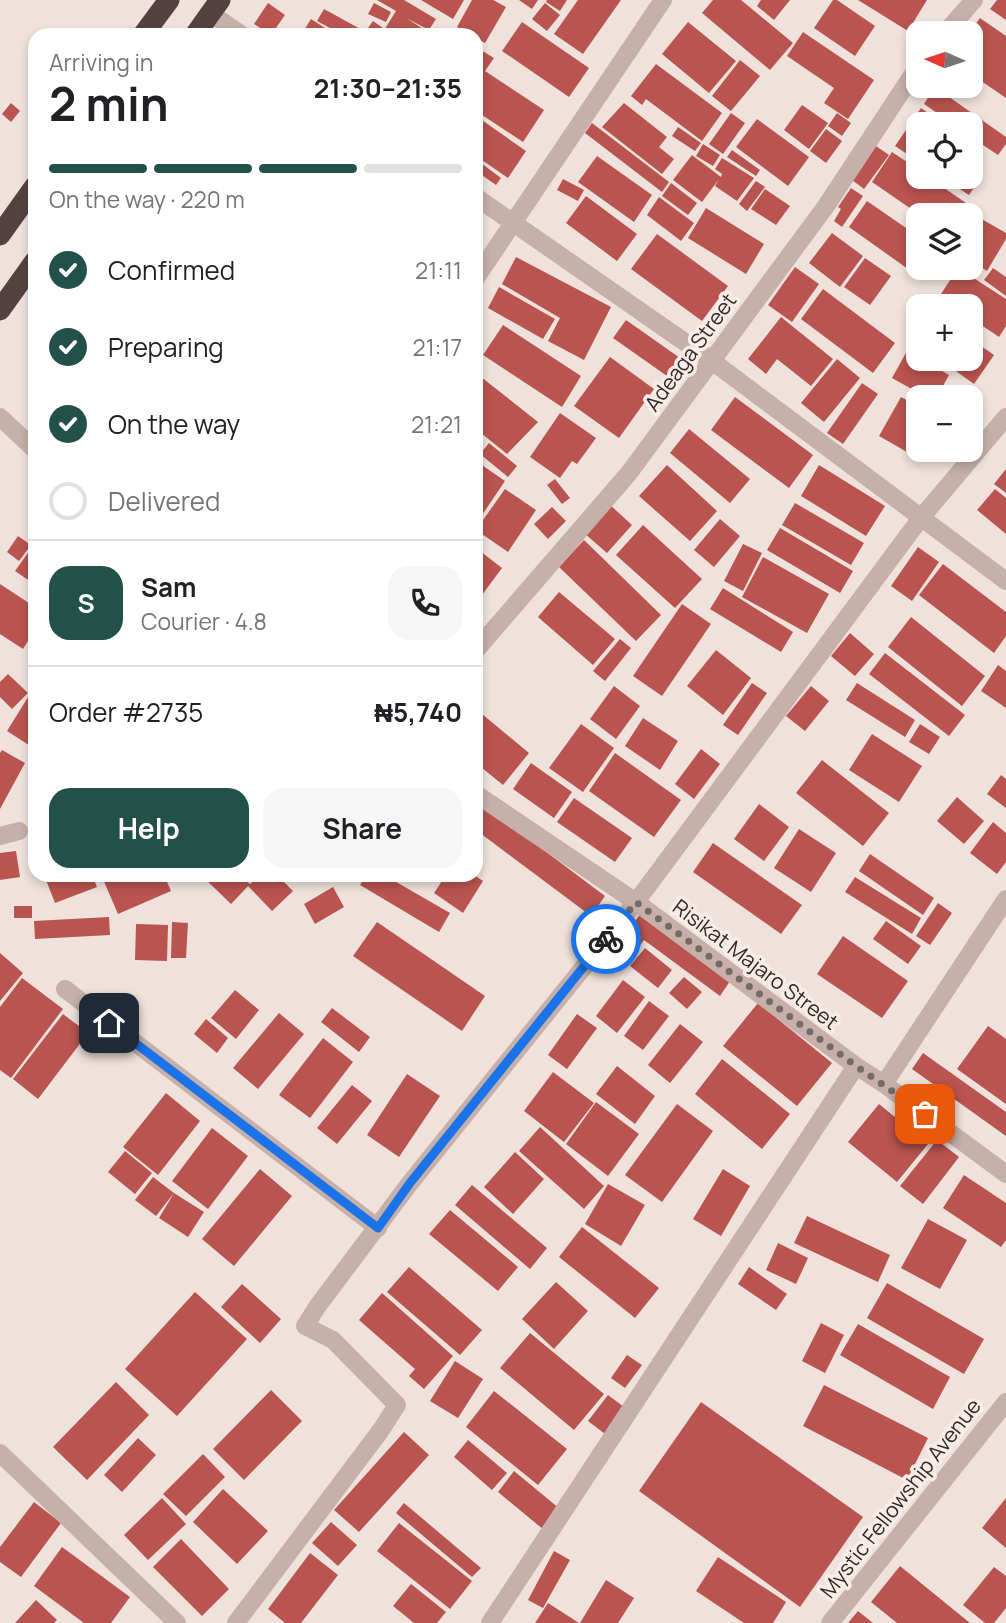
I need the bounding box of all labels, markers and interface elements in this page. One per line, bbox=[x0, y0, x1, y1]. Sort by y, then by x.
north arrow bbox=[906, 21, 984, 98]
map controls bbox=[906, 21, 983, 462]
text: Arriving in bbox=[49, 46, 154, 78]
text: 21:30–21:35 bbox=[314, 70, 462, 106]
text: 2 min bbox=[49, 72, 169, 135]
button: locate bbox=[906, 112, 983, 189]
text: On the way · 220 m bbox=[49, 183, 245, 215]
button: layers bbox=[906, 203, 983, 280]
icon: check bbox=[49, 251, 87, 289]
text: Confirmed bbox=[108, 252, 235, 288]
text: 21:11 bbox=[415, 254, 462, 286]
street label: Adeaga Street bbox=[638, 287, 742, 417]
button: + bbox=[906, 294, 983, 371]
icon: check bbox=[49, 328, 87, 366]
text: Preparing bbox=[108, 329, 224, 365]
text: 21:17 bbox=[413, 331, 462, 363]
button: − bbox=[906, 385, 983, 462]
icon: check bbox=[49, 405, 87, 443]
text: On the way bbox=[108, 406, 240, 442]
text: 21:21 bbox=[411, 408, 462, 440]
text: Delivered bbox=[108, 483, 220, 519]
button: phone bbox=[388, 566, 462, 640]
text: Sam bbox=[141, 569, 196, 605]
text: S bbox=[77, 585, 95, 621]
text: Courier · 4.8 bbox=[141, 605, 267, 637]
text: Order #2735 bbox=[49, 694, 203, 730]
text: ₦5,740 bbox=[374, 694, 462, 730]
button: Help bbox=[49, 788, 249, 868]
button: Share bbox=[263, 788, 462, 868]
street label: Risikat Majaro Street bbox=[667, 892, 845, 1036]
courier bbox=[571, 904, 641, 974]
icon: bike bbox=[587, 920, 625, 958]
pin bbox=[79, 993, 139, 1053]
icon: home bbox=[90, 1004, 128, 1042]
pin bbox=[895, 1084, 955, 1144]
icon: bag bbox=[906, 1095, 944, 1133]
street label: Mystic Fellowship Avenue bbox=[813, 1393, 987, 1603]

